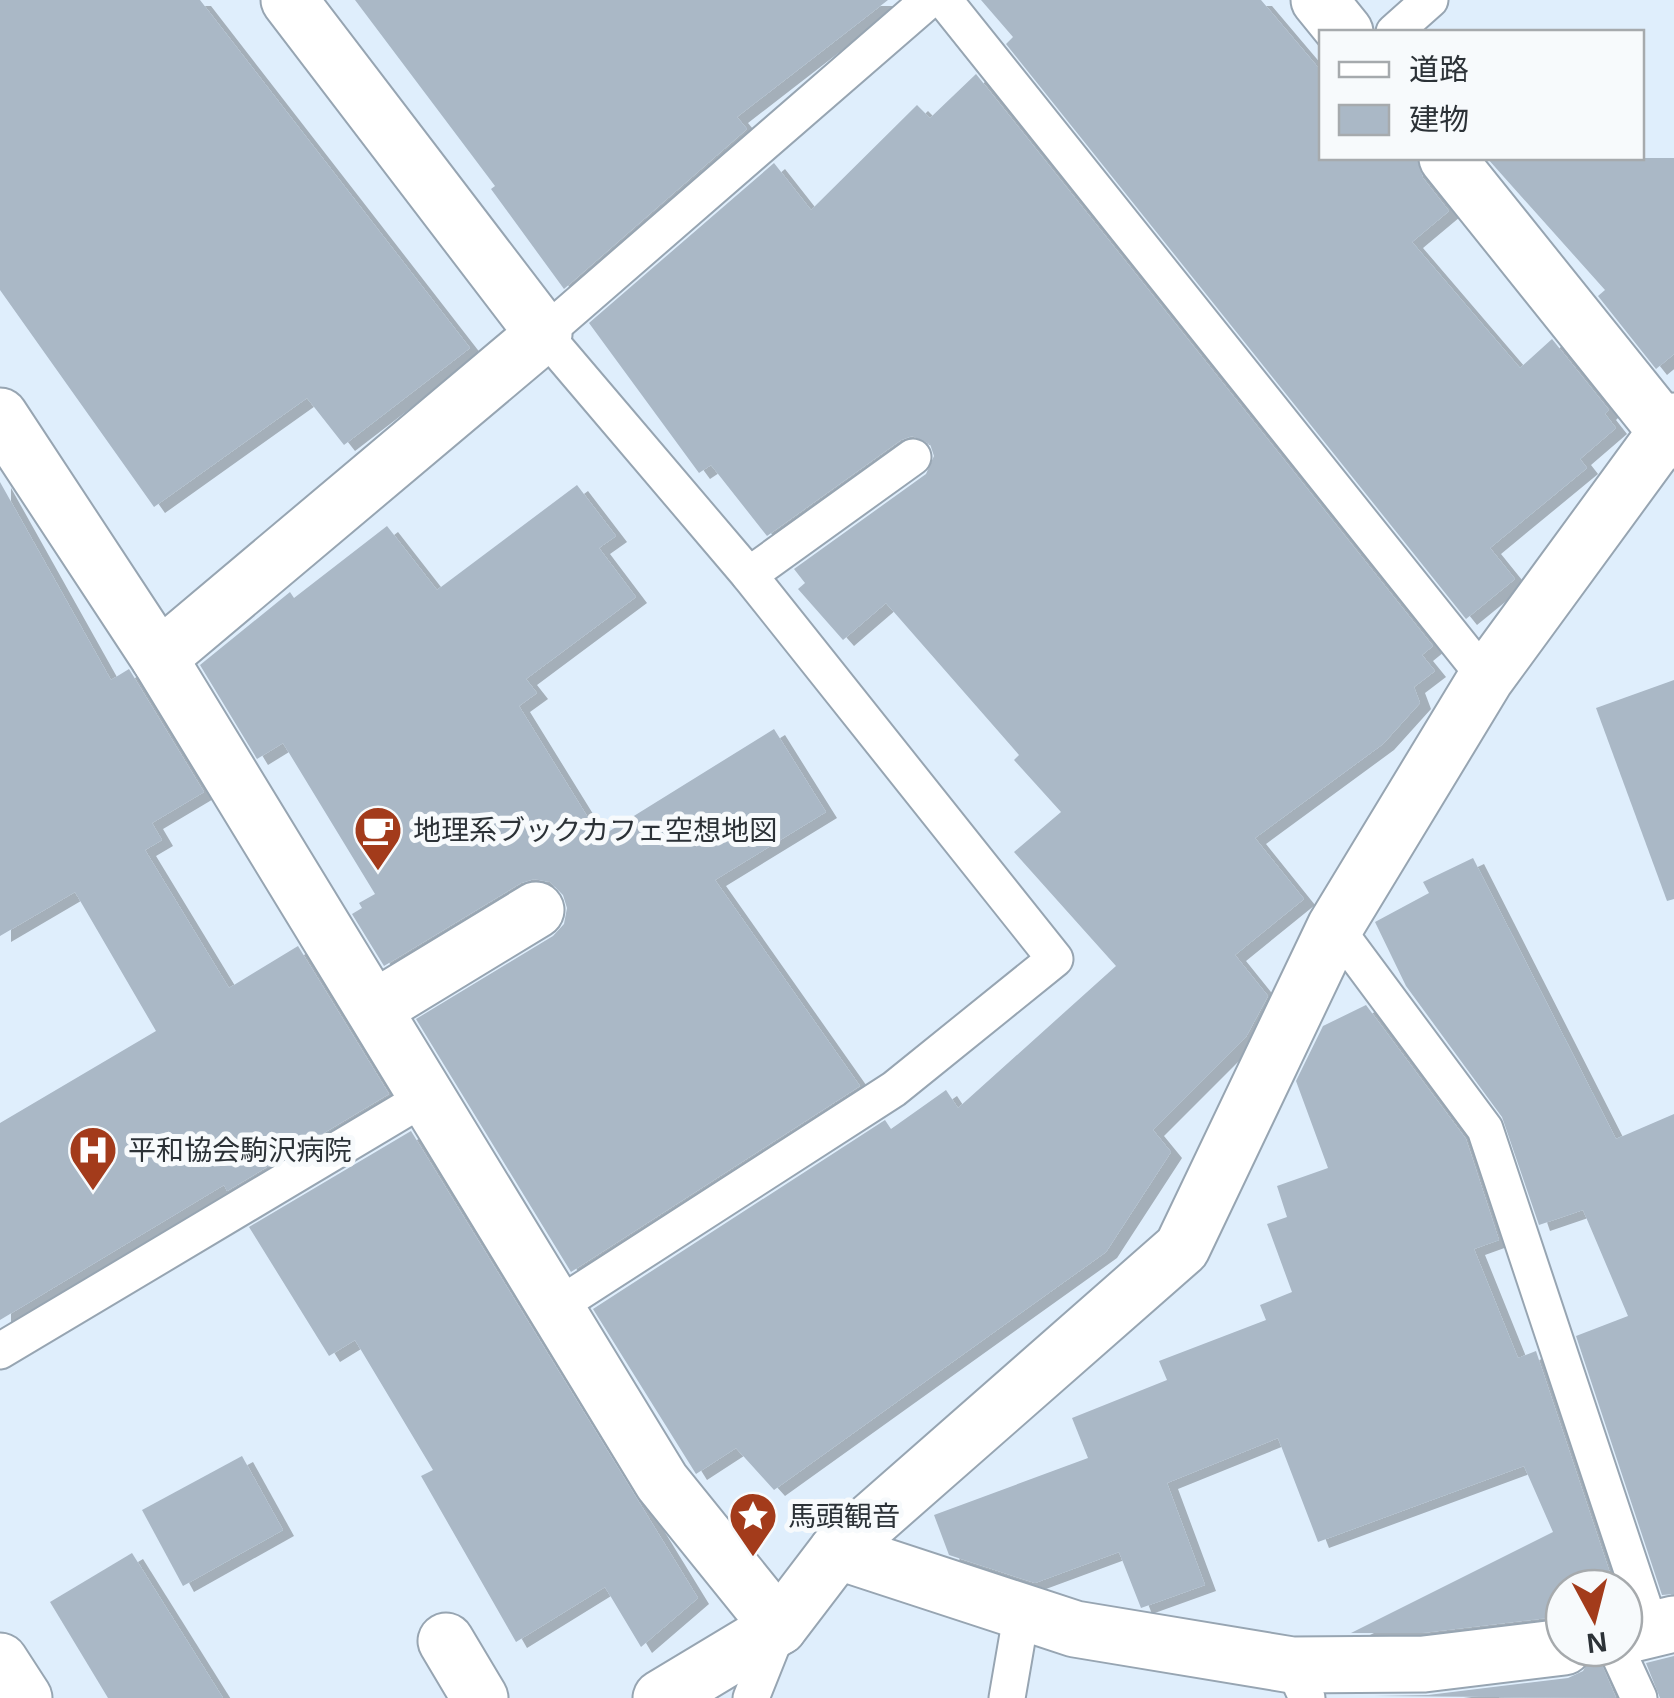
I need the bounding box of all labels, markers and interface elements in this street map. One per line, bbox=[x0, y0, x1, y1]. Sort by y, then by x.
legend bbox=[1319, 30, 1644, 160]
text: 道路 bbox=[1409, 53, 1469, 86]
text: 建物 bbox=[1409, 103, 1469, 136]
cafe icon: 地理系ブックカフェ空想地図 bbox=[352, 804, 404, 872]
place label: 地理系ブックカフェ空想地図 bbox=[413, 815, 777, 846]
hospital icon: 平和協会駒沢病院 bbox=[67, 1124, 119, 1192]
place label: 平和協会駒沢病院 bbox=[128, 1135, 352, 1166]
place icon: 馬頭観音 bbox=[727, 1490, 779, 1558]
place label: 馬頭観音 bbox=[788, 1501, 900, 1532]
north arrow bbox=[1544, 1568, 1644, 1668]
text: N bbox=[1585, 1626, 1609, 1659]

